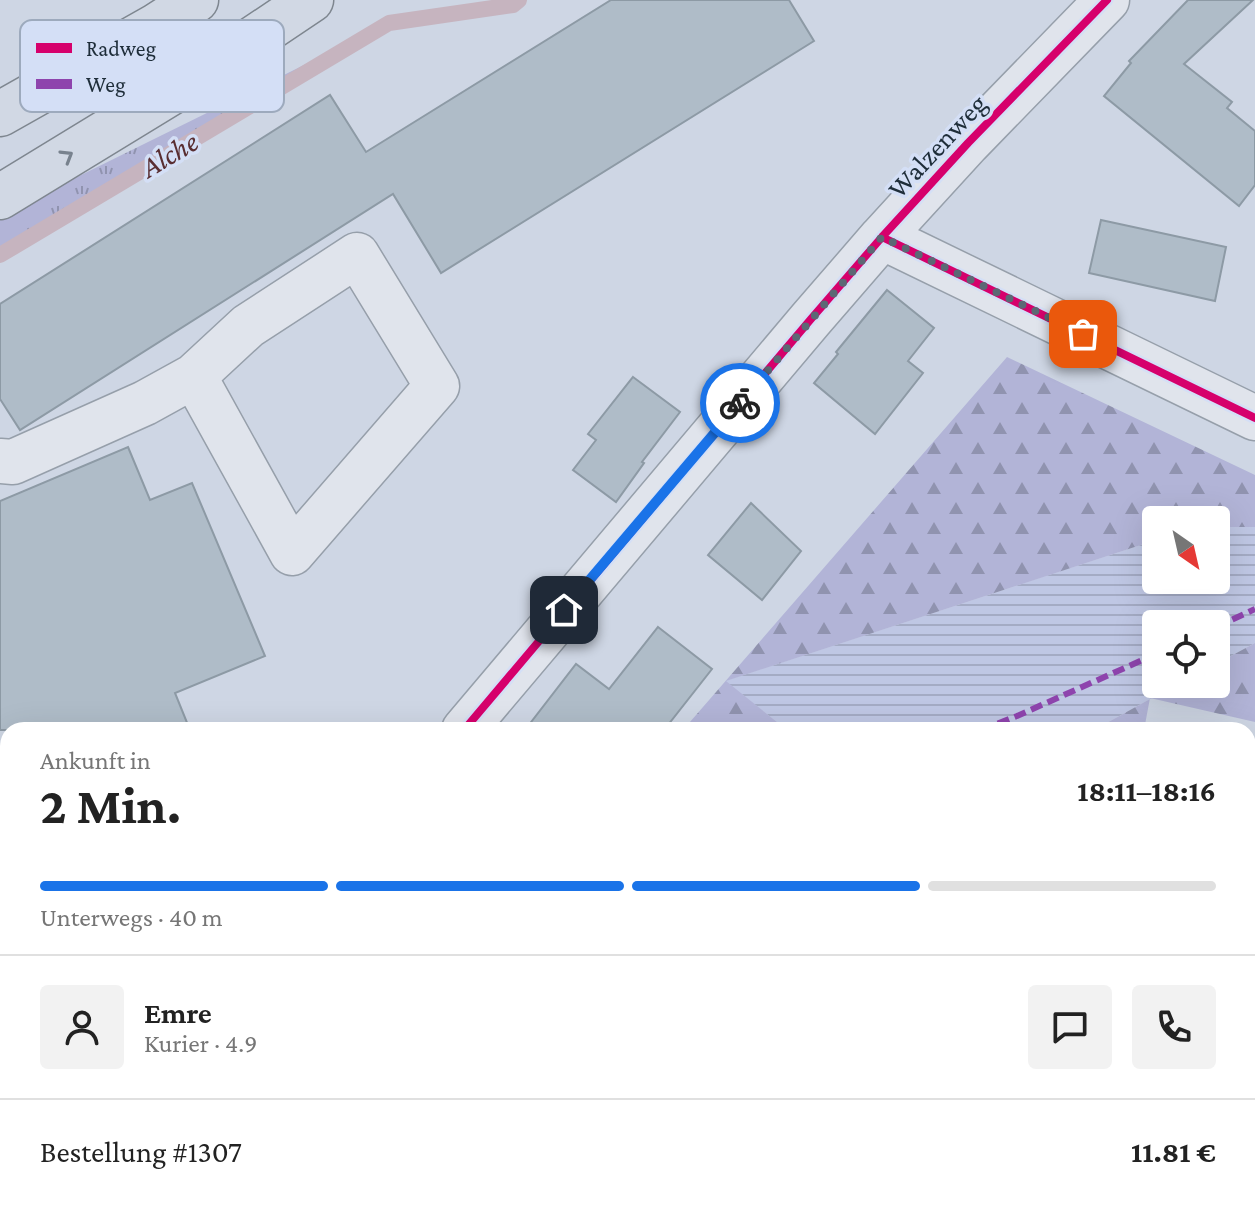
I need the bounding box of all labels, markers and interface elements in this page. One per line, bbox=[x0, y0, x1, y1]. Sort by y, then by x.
legend bbox=[20, 20, 284, 112]
text: Radweg bbox=[86, 36, 156, 61]
text: Weg bbox=[86, 72, 126, 97]
street label: Walzenweg bbox=[881, 88, 993, 204]
water label: Alche bbox=[133, 124, 203, 185]
one-way arrow bbox=[58, 150, 73, 166]
pin bbox=[1049, 300, 1117, 368]
icon: bag bbox=[1061, 312, 1105, 356]
courier bbox=[700, 363, 780, 443]
icon: bike bbox=[718, 381, 762, 425]
north arrow bbox=[1142, 506, 1230, 594]
map controls bbox=[1142, 506, 1230, 698]
pin bbox=[530, 576, 598, 644]
icon: home bbox=[542, 588, 586, 632]
button: locate bbox=[1142, 610, 1230, 698]
text: Ankunft in bbox=[40, 746, 151, 775]
text: 18:11–18:16 bbox=[1077, 774, 1216, 807]
text: 2 Min. bbox=[40, 776, 181, 834]
text: Unterwegs · 40 m bbox=[40, 903, 223, 932]
button: person bbox=[40, 985, 124, 1069]
button: chat bbox=[1028, 985, 1112, 1069]
button: phone bbox=[1132, 985, 1216, 1069]
text: Emre bbox=[144, 996, 212, 1029]
text: Kurier · 4.9 bbox=[144, 1029, 257, 1058]
text: Bestellung #1307 bbox=[40, 1135, 242, 1168]
text: 11.81 € bbox=[1131, 1135, 1216, 1168]

